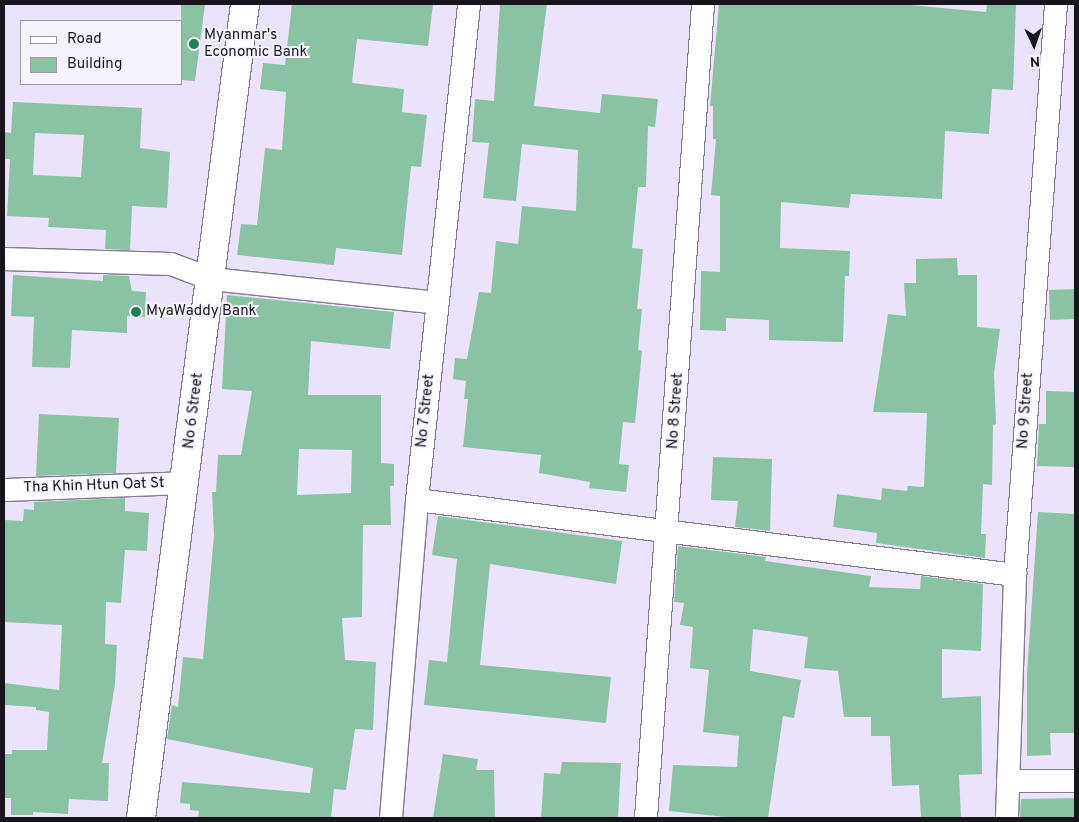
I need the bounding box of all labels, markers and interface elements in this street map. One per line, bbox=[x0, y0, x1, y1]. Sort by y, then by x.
legend bbox=[20, 20, 182, 85]
north arrow bbox=[1009, 20, 1059, 70]
place label: Myanmar's Economic Bank bbox=[204, 26, 307, 61]
text: Road bbox=[67, 30, 102, 49]
marker: Myanmar's Economic Bank bbox=[188, 38, 200, 50]
text: N bbox=[1029, 52, 1040, 69]
text: Building bbox=[67, 55, 122, 74]
place label: MyaWaddy Bank bbox=[146, 303, 257, 321]
marker: MyaWaddy Bank bbox=[130, 306, 142, 318]
street label: No 6 Street bbox=[180, 372, 208, 450]
street label: No 8 Street bbox=[664, 372, 688, 450]
street label: No 9 Street bbox=[1014, 372, 1038, 450]
street label: No 7 Street bbox=[413, 373, 439, 449]
street label: Tha Khin Htun Oat St bbox=[23, 475, 165, 497]

